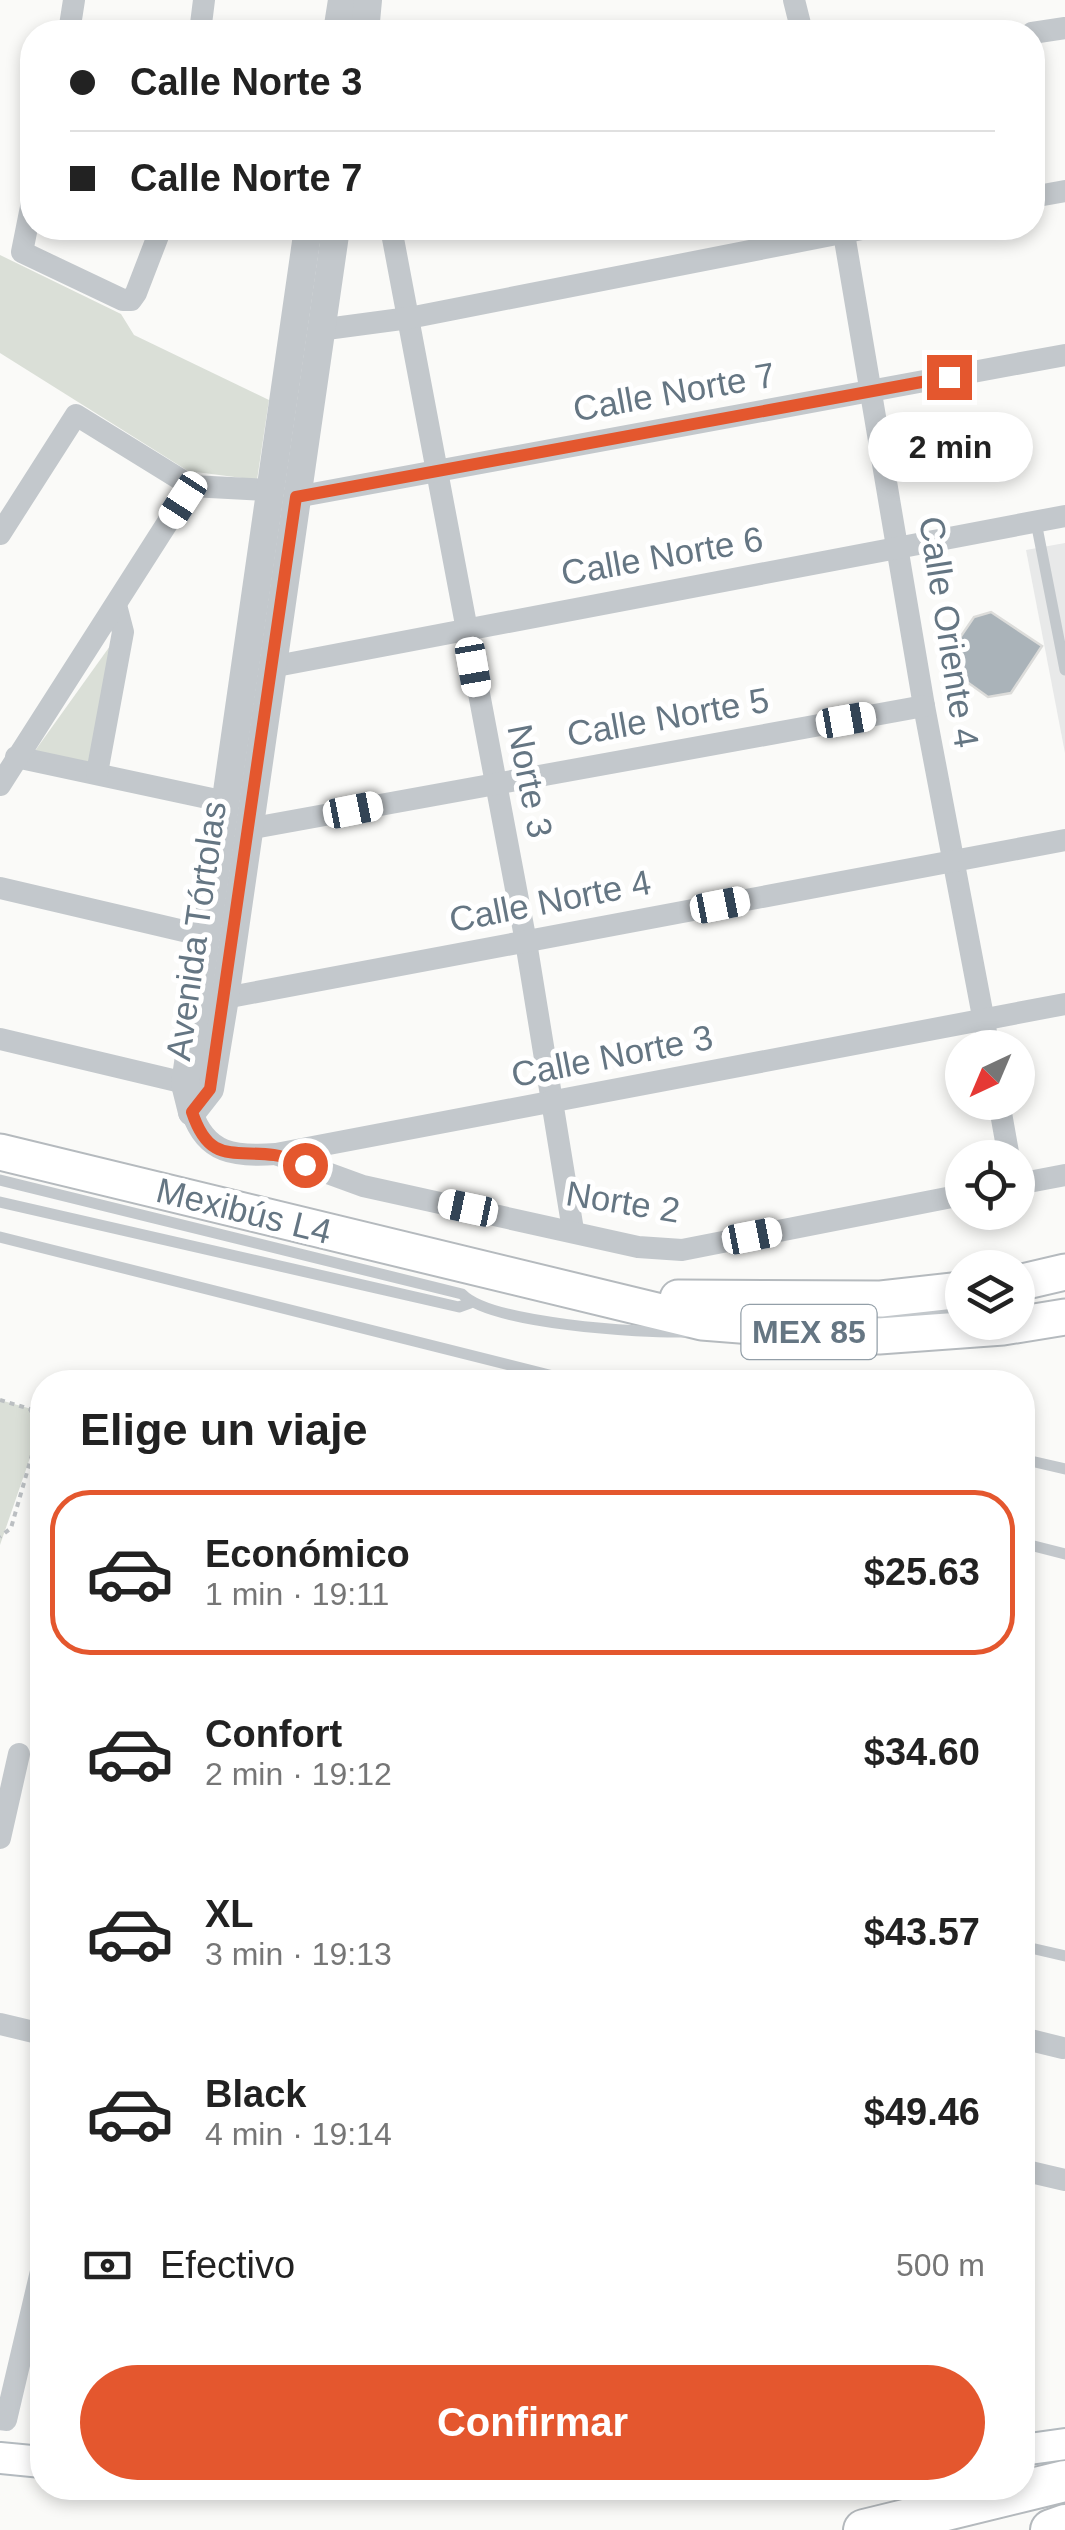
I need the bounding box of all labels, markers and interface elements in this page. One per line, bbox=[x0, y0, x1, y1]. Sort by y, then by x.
text: Calle Norte 3 bbox=[130, 61, 362, 103]
text: Calle Norte 7 bbox=[130, 157, 362, 199]
street label: Calle Norte 7 bbox=[570, 355, 778, 428]
route end bbox=[927, 355, 972, 400]
callout: 2 min bbox=[866, 412, 1032, 482]
text: 2 min bbox=[909, 429, 992, 465]
car bbox=[154, 467, 212, 533]
street label: Calle Oriente 4 bbox=[912, 514, 987, 750]
street label: Calle Norte 6 bbox=[558, 519, 766, 592]
car bbox=[453, 635, 493, 699]
street label: Calle Norte 5 bbox=[564, 680, 772, 753]
car bbox=[814, 700, 878, 740]
street label: Norte 3 bbox=[500, 721, 561, 841]
car bbox=[321, 790, 385, 830]
street label: Avenida Tórtolas bbox=[158, 799, 233, 1063]
street label: Calle Norte 4 bbox=[446, 862, 654, 939]
car bbox=[688, 885, 752, 925]
street label: Calle Norte 3 bbox=[508, 1017, 716, 1094]
north arrow bbox=[945, 1030, 1035, 1120]
map controls bbox=[945, 1030, 1035, 1340]
button: locate bbox=[945, 1140, 1035, 1230]
route start bbox=[283, 1143, 328, 1188]
street label: Mexibús L4 bbox=[153, 1170, 336, 1251]
street label: Norte 2 bbox=[563, 1173, 683, 1230]
car bbox=[436, 1187, 500, 1229]
car bbox=[720, 1216, 784, 1256]
button: layers bbox=[945, 1250, 1035, 1340]
road number: MEX 85 bbox=[742, 1305, 876, 1359]
text: Elige un viaje bbox=[80, 1404, 368, 1455]
icon: car bbox=[85, 1528, 175, 1618]
text: Económico bbox=[205, 1533, 410, 1575]
text: $25.63 bbox=[864, 1551, 980, 1593]
text: 1 min · 19:11 bbox=[205, 1576, 389, 1612]
icon: car bbox=[85, 1708, 175, 1798]
text: Confort bbox=[205, 1713, 342, 1755]
text: $34.60 bbox=[864, 1731, 980, 1773]
text: 2 min · 19:12 bbox=[205, 1756, 392, 1792]
icon: car bbox=[85, 1888, 175, 1978]
text: XL bbox=[205, 1893, 254, 1935]
text: $43.57 bbox=[864, 1911, 980, 1953]
text: 3 min · 19:13 bbox=[205, 1936, 392, 1972]
icon: car bbox=[85, 2068, 175, 2158]
text: Black bbox=[205, 2073, 306, 2115]
text: $49.46 bbox=[864, 2091, 980, 2133]
text: 4 min · 19:14 bbox=[205, 2116, 392, 2152]
icon: cash bbox=[80, 2238, 135, 2293]
text: Efectivo bbox=[160, 2244, 295, 2286]
text: 500 m bbox=[896, 2247, 985, 2283]
button: Confirmar bbox=[80, 2365, 985, 2480]

